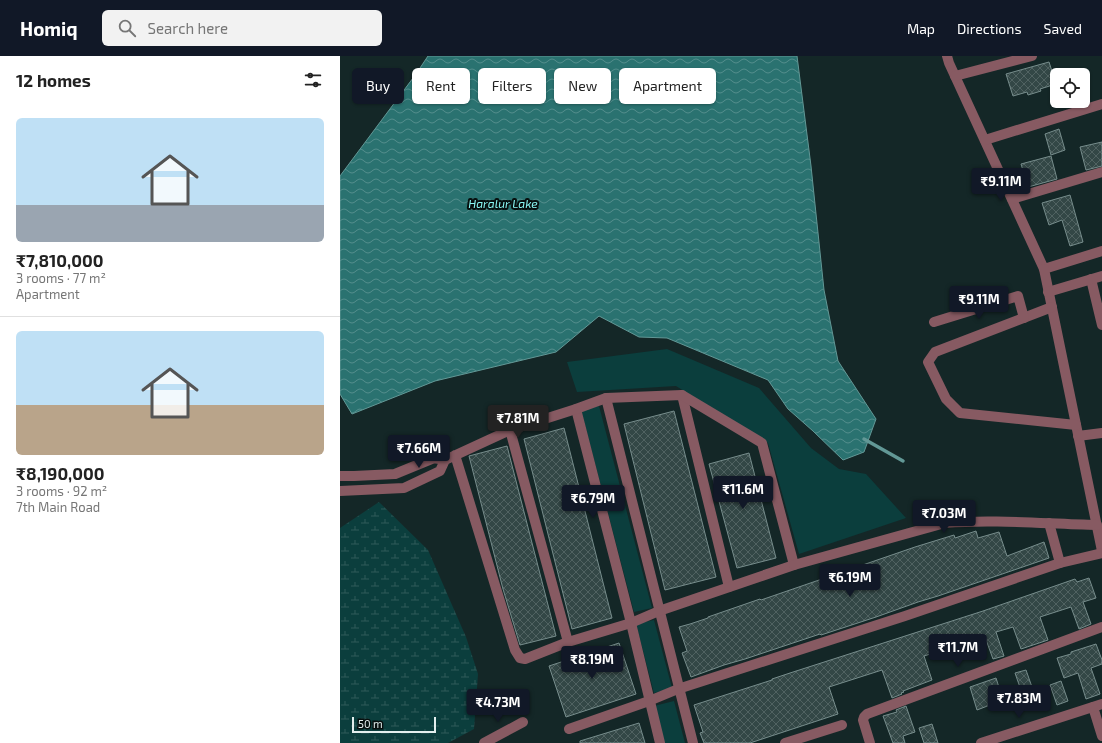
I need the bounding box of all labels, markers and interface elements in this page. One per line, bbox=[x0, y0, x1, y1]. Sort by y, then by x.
search box bbox=[102, 10, 382, 46]
text: Homiq bbox=[20, 17, 78, 40]
icon: search bbox=[116, 17, 138, 39]
text: Search here bbox=[148, 19, 228, 37]
text: Map bbox=[907, 20, 935, 37]
text: Directions bbox=[957, 20, 1022, 37]
text: Saved bbox=[1044, 20, 1082, 37]
chip: Buy bbox=[352, 68, 404, 104]
chip: Rent bbox=[412, 68, 470, 104]
chip: Filters bbox=[478, 68, 546, 104]
chip: New bbox=[554, 68, 611, 104]
chip: Apartment bbox=[619, 68, 716, 104]
map controls bbox=[1050, 68, 1090, 108]
button: locate bbox=[1050, 68, 1090, 108]
icon: filters bbox=[302, 69, 324, 91]
text: 12 homes bbox=[16, 70, 91, 90]
icon: home bbox=[134, 144, 206, 216]
pin: ₹9.11M bbox=[968, 168, 1034, 202]
text: ₹9.11M bbox=[980, 173, 1022, 189]
water label: Haralur Lake bbox=[468, 196, 538, 210]
text: ₹7,810,000 bbox=[16, 250, 103, 270]
text: 3 rooms · 77 m² bbox=[16, 270, 106, 286]
text: Apartment bbox=[16, 286, 80, 302]
pin: ₹9.11M bbox=[946, 286, 1012, 320]
text: ₹9.11M bbox=[958, 291, 1000, 307]
icon: home bbox=[134, 357, 206, 429]
pin: ₹7.81M bbox=[485, 405, 551, 439]
text: ₹7.81M bbox=[497, 410, 539, 426]
pin: ₹7.66M bbox=[386, 435, 452, 469]
text: ₹7.66M bbox=[397, 440, 441, 456]
text: ₹8,190,000 bbox=[16, 463, 104, 483]
pin: ₹11.6M bbox=[710, 476, 776, 510]
text: ₹11.6M bbox=[722, 481, 764, 497]
text: 3 rooms · 92 m² bbox=[16, 483, 107, 499]
pin: ₹6.79M bbox=[560, 485, 626, 519]
text: ₹6.79M bbox=[571, 490, 615, 506]
text: 7th Main Road bbox=[16, 499, 100, 515]
pin: ₹7.03M bbox=[911, 500, 977, 534]
text: ₹7.03M bbox=[922, 505, 966, 521]
pin: ₹6.19M bbox=[817, 564, 883, 598]
text: ₹6.19M bbox=[828, 569, 872, 585]
pin: ₹11.7M bbox=[925, 634, 991, 668]
text: ₹11.7M bbox=[938, 639, 978, 655]
pin: ₹8.19M bbox=[559, 646, 625, 680]
text: ₹8.19M bbox=[570, 651, 614, 667]
pin: ₹7.83M bbox=[986, 685, 1052, 719]
pin: ₹4.73M bbox=[465, 689, 531, 723]
text: ₹7.83M bbox=[997, 690, 1041, 706]
text: ₹4.73M bbox=[476, 694, 520, 710]
scale bar bbox=[352, 715, 436, 734]
text: 50 m bbox=[358, 717, 383, 730]

